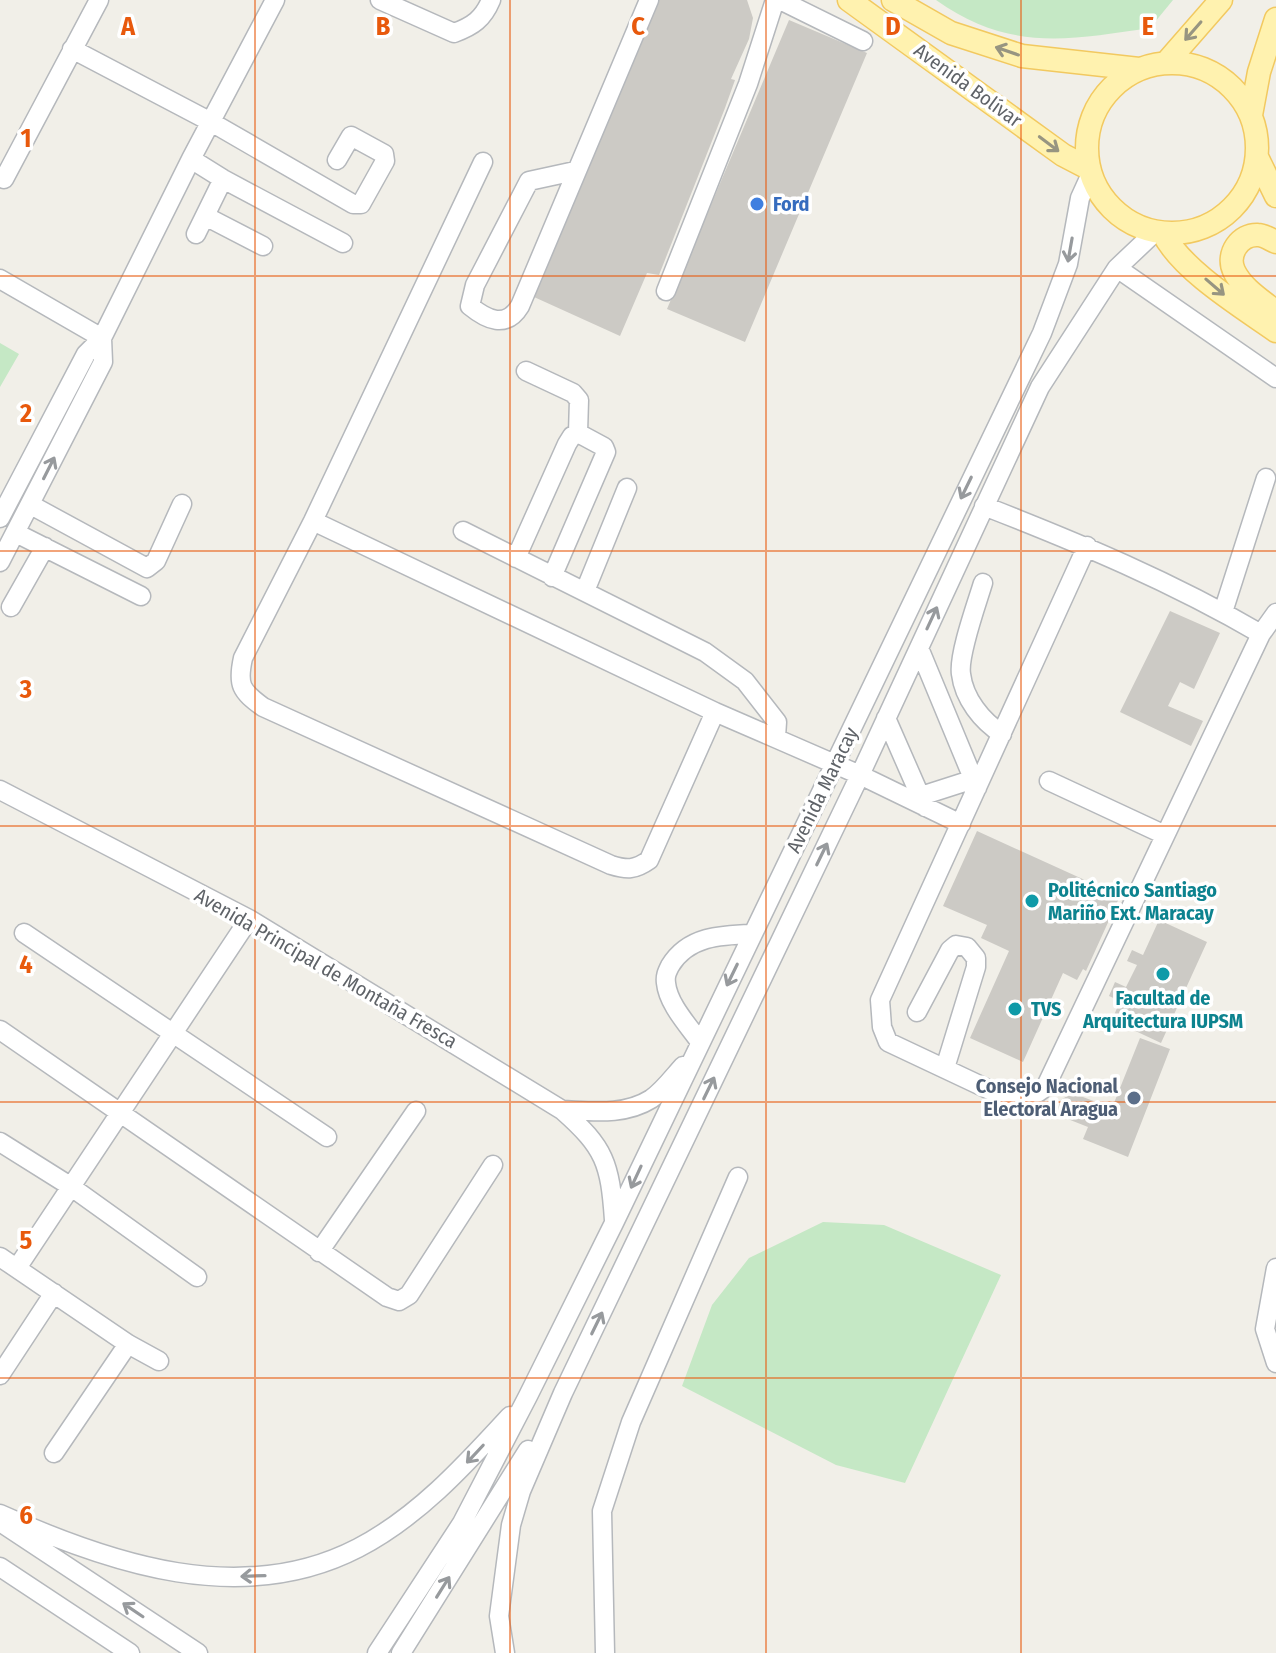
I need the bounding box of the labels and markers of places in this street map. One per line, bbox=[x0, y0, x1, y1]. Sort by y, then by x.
place label: Ford bbox=[773, 192, 809, 216]
marker: Ford bbox=[748, 195, 766, 213]
place label: Politécnico Santiago Mariño Ext. Maracay bbox=[1048, 878, 1217, 925]
marker: Politécnico Santiago Mariño Ext. Maracay bbox=[1023, 892, 1041, 910]
marker: Facultad de Arquitectura IUPSM bbox=[1154, 965, 1172, 983]
place label: Facultad de Arquitectura IUPSM bbox=[1082, 986, 1243, 1033]
place label: TVS bbox=[1031, 997, 1061, 1021]
marker: TVS bbox=[1006, 1000, 1024, 1018]
place label: Consejo Nacional Electoral Aragua bbox=[976, 1074, 1119, 1121]
marker: Consejo Nacional Electoral Aragua bbox=[1125, 1089, 1143, 1107]

